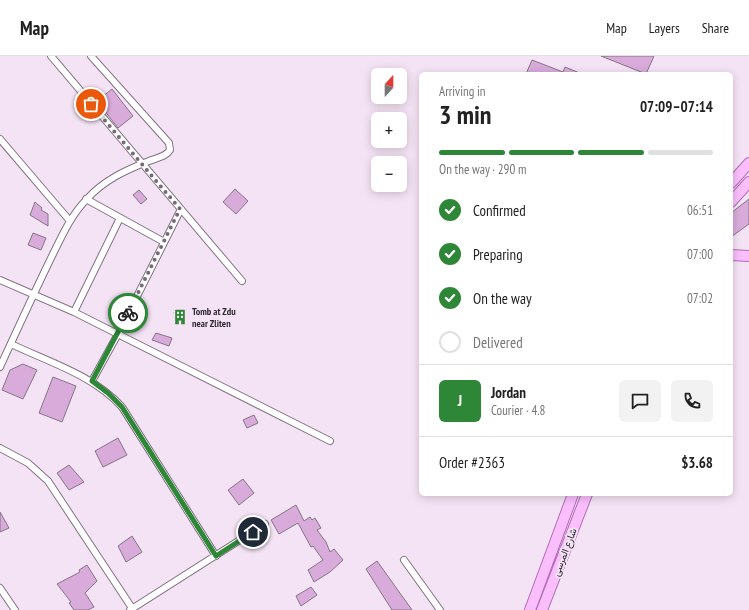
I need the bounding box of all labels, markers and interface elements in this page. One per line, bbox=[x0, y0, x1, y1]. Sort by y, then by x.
text: Map bbox=[20, 16, 49, 40]
text: Map bbox=[606, 19, 627, 37]
text: Layers bbox=[649, 19, 680, 37]
text: Share bbox=[702, 19, 729, 37]
north arrow bbox=[371, 68, 407, 104]
map controls bbox=[371, 68, 407, 192]
text: Arriving in bbox=[439, 83, 486, 100]
pin bbox=[74, 87, 108, 121]
icon: bag bbox=[80, 93, 102, 115]
text: 07:09–07:14 bbox=[640, 97, 713, 116]
text: 3 min bbox=[439, 98, 492, 131]
button: + bbox=[371, 112, 407, 148]
button: − bbox=[371, 156, 407, 192]
text: On the way · 290 m bbox=[439, 161, 526, 178]
icon: check bbox=[439, 199, 461, 221]
text: Confirmed bbox=[473, 201, 526, 220]
text: 06:51 bbox=[687, 202, 713, 219]
icon: check bbox=[439, 243, 461, 265]
text: Preparing bbox=[473, 245, 523, 264]
text: 07:00 bbox=[687, 246, 713, 263]
icon: check bbox=[439, 287, 461, 309]
text: On the way bbox=[473, 289, 532, 308]
text: 07:02 bbox=[687, 290, 713, 307]
courier bbox=[108, 293, 148, 333]
icon: bike bbox=[117, 302, 139, 324]
place label: Tomb at Zdu near Zliten bbox=[192, 305, 236, 330]
building icon: Tomb at Zdu near Zliten bbox=[171, 308, 189, 326]
text: Delivered bbox=[473, 333, 523, 352]
button: chat bbox=[619, 380, 661, 422]
button: phone bbox=[671, 380, 713, 422]
text: Jordan bbox=[491, 383, 526, 402]
text: J bbox=[458, 391, 462, 410]
text: Courier · 4.8 bbox=[491, 402, 545, 419]
text: Order #2363 bbox=[439, 453, 505, 472]
text: $3.68 bbox=[681, 453, 713, 472]
pin bbox=[236, 515, 270, 549]
icon: home bbox=[242, 521, 264, 543]
street label: شارع المرسى bbox=[549, 526, 580, 578]

